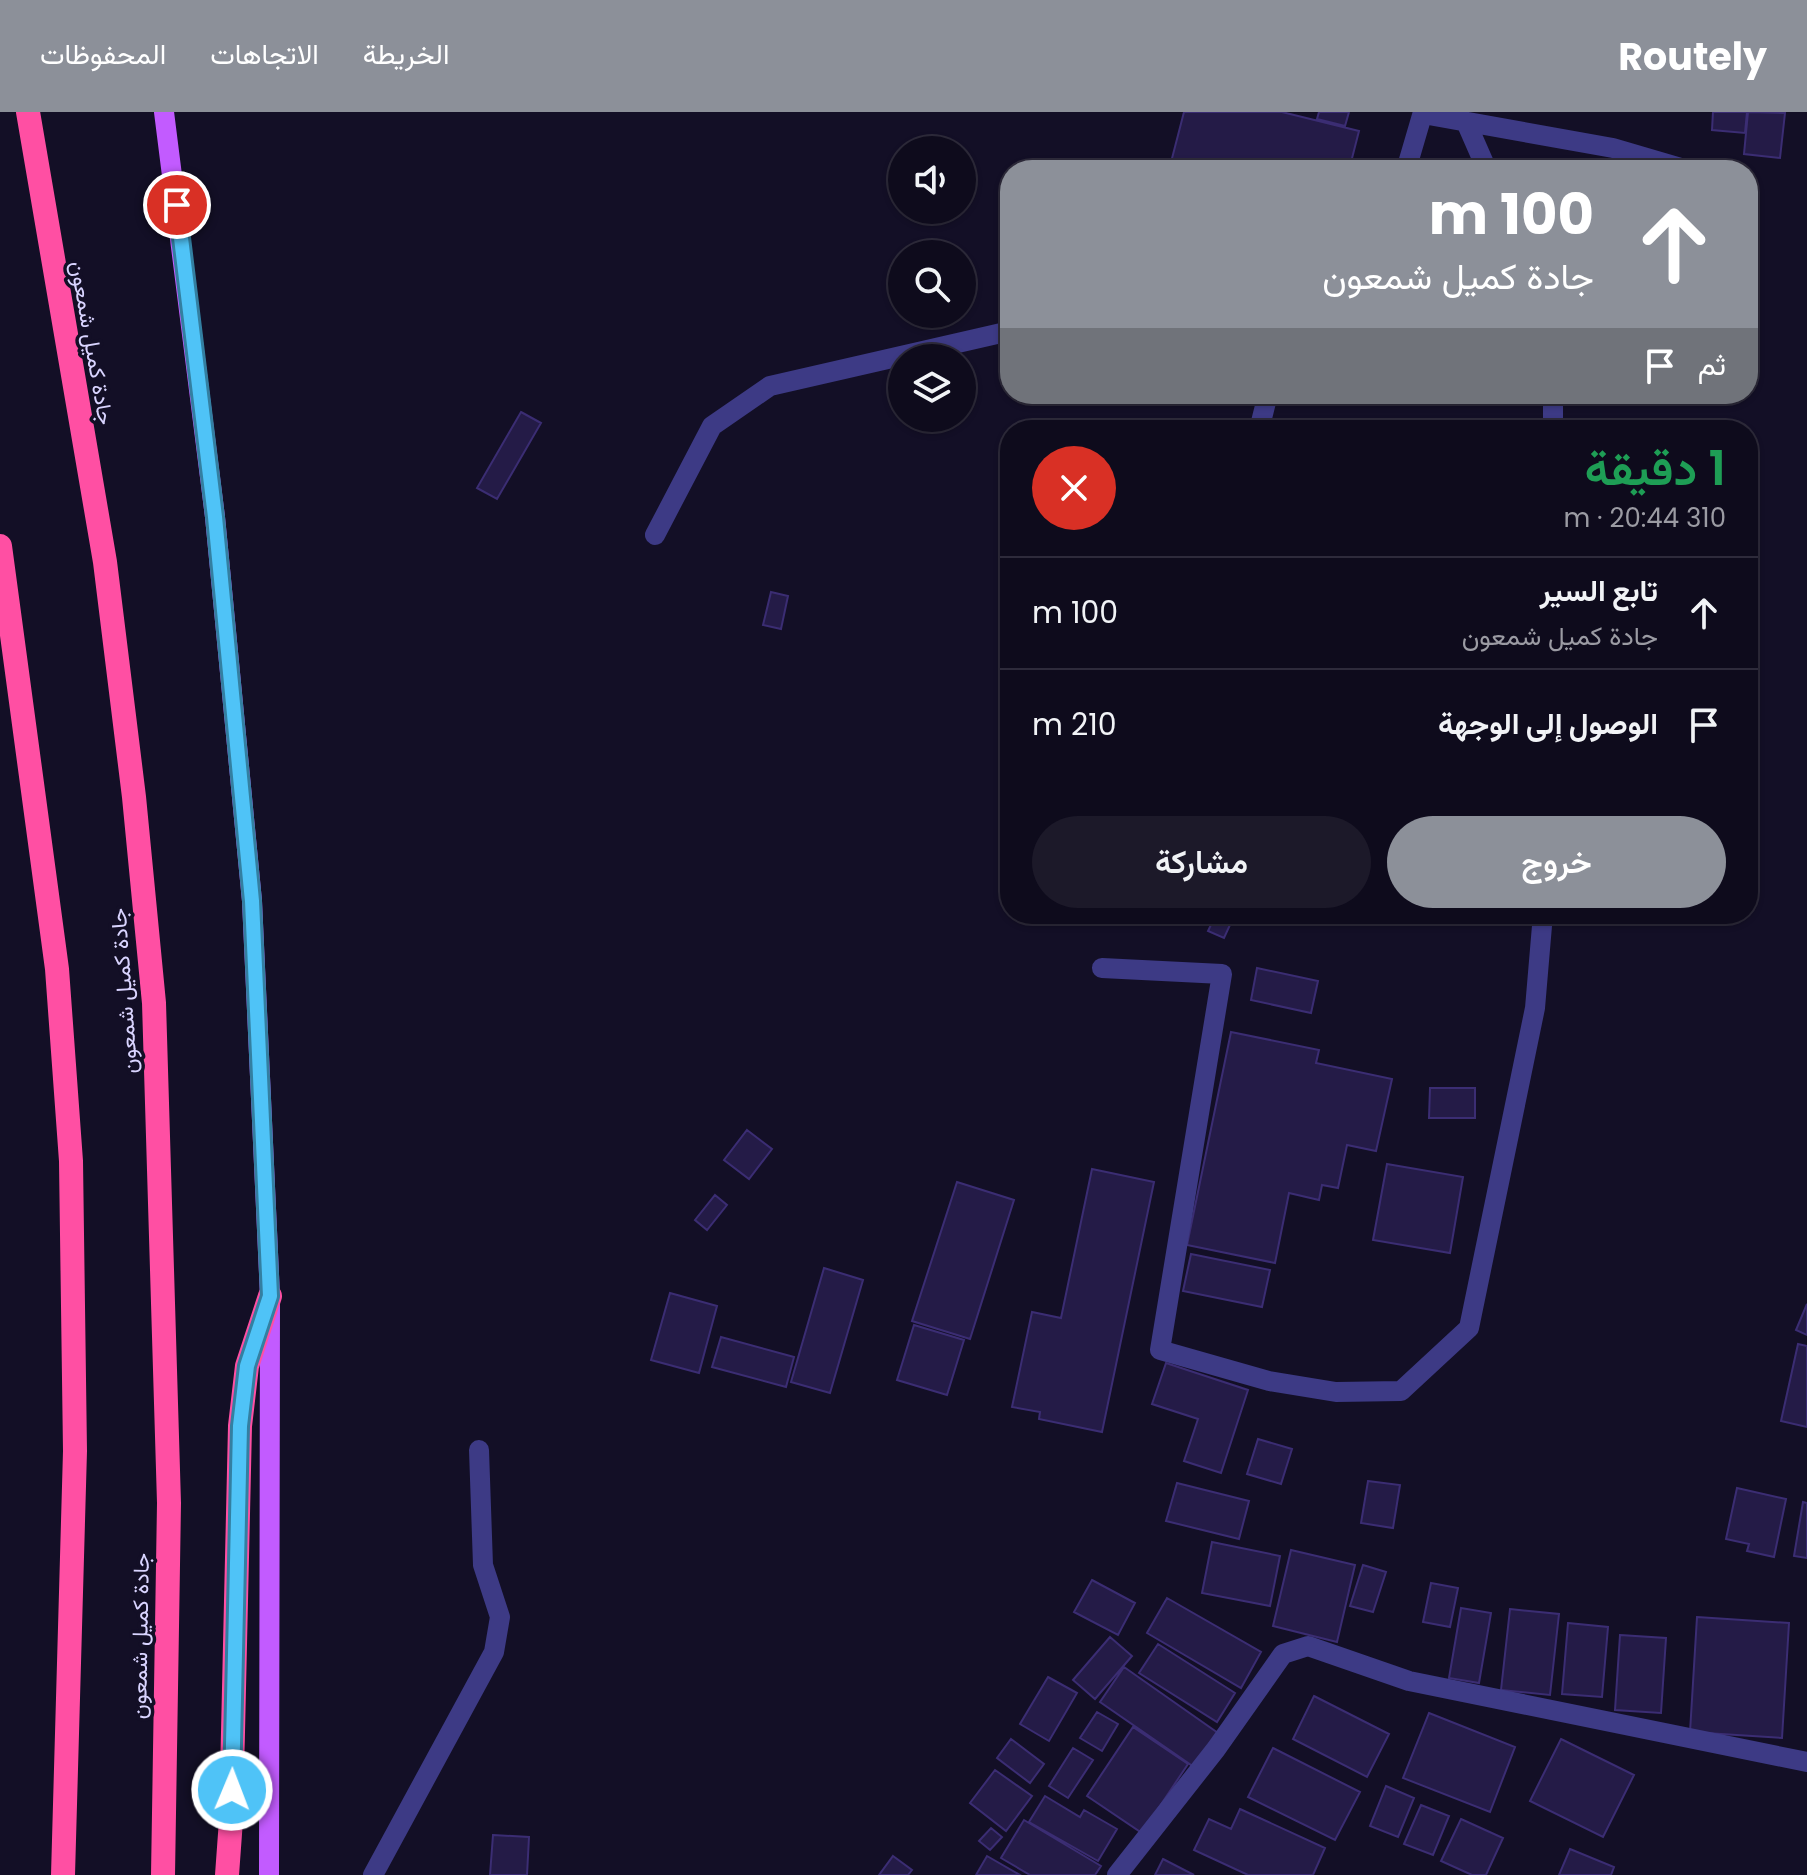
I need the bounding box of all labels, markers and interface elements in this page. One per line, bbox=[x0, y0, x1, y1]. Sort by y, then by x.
text: Routely bbox=[1618, 30, 1767, 83]
text: المحفوظات bbox=[40, 35, 166, 74]
text: الاتجاهات bbox=[210, 35, 319, 74]
text: الخريطة bbox=[363, 35, 449, 74]
map controls bbox=[888, 136, 976, 432]
button: sound bbox=[888, 136, 976, 224]
pin bbox=[143, 171, 211, 239]
text: 100 m bbox=[1429, 175, 1594, 254]
icon: arrive bbox=[155, 183, 199, 227]
icon: ahead bbox=[1622, 192, 1726, 296]
button: search bbox=[888, 240, 976, 328]
text: جادة كميل شمعون bbox=[1322, 251, 1594, 302]
street label: جادة كميل شمعون bbox=[62, 259, 122, 427]
text: ثم bbox=[1698, 343, 1726, 386]
button: layers bbox=[888, 344, 976, 432]
icon: arrive bbox=[1638, 344, 1682, 388]
text: 1 دقيقة bbox=[1584, 435, 1726, 502]
button: close bbox=[1032, 446, 1116, 530]
text: 310 m · 20:44 bbox=[1563, 500, 1726, 536]
text: تابع السير bbox=[1540, 569, 1658, 612]
text: 100 m bbox=[1032, 591, 1118, 634]
icon: ahead bbox=[1682, 591, 1726, 635]
text: جادة كميل شمعون bbox=[1462, 618, 1658, 654]
text: الوصول إلى الوجهة bbox=[1438, 702, 1658, 745]
text: 210 m bbox=[1032, 703, 1117, 746]
icon: arrive bbox=[1682, 703, 1726, 747]
button: مشاركة bbox=[1032, 816, 1371, 908]
button: خروج bbox=[1387, 816, 1726, 908]
street label: جادة كميل شمعون bbox=[103, 907, 145, 1075]
street label: جادة كميل شمعون bbox=[123, 1553, 157, 1719]
position arrow bbox=[190, 1748, 274, 1832]

